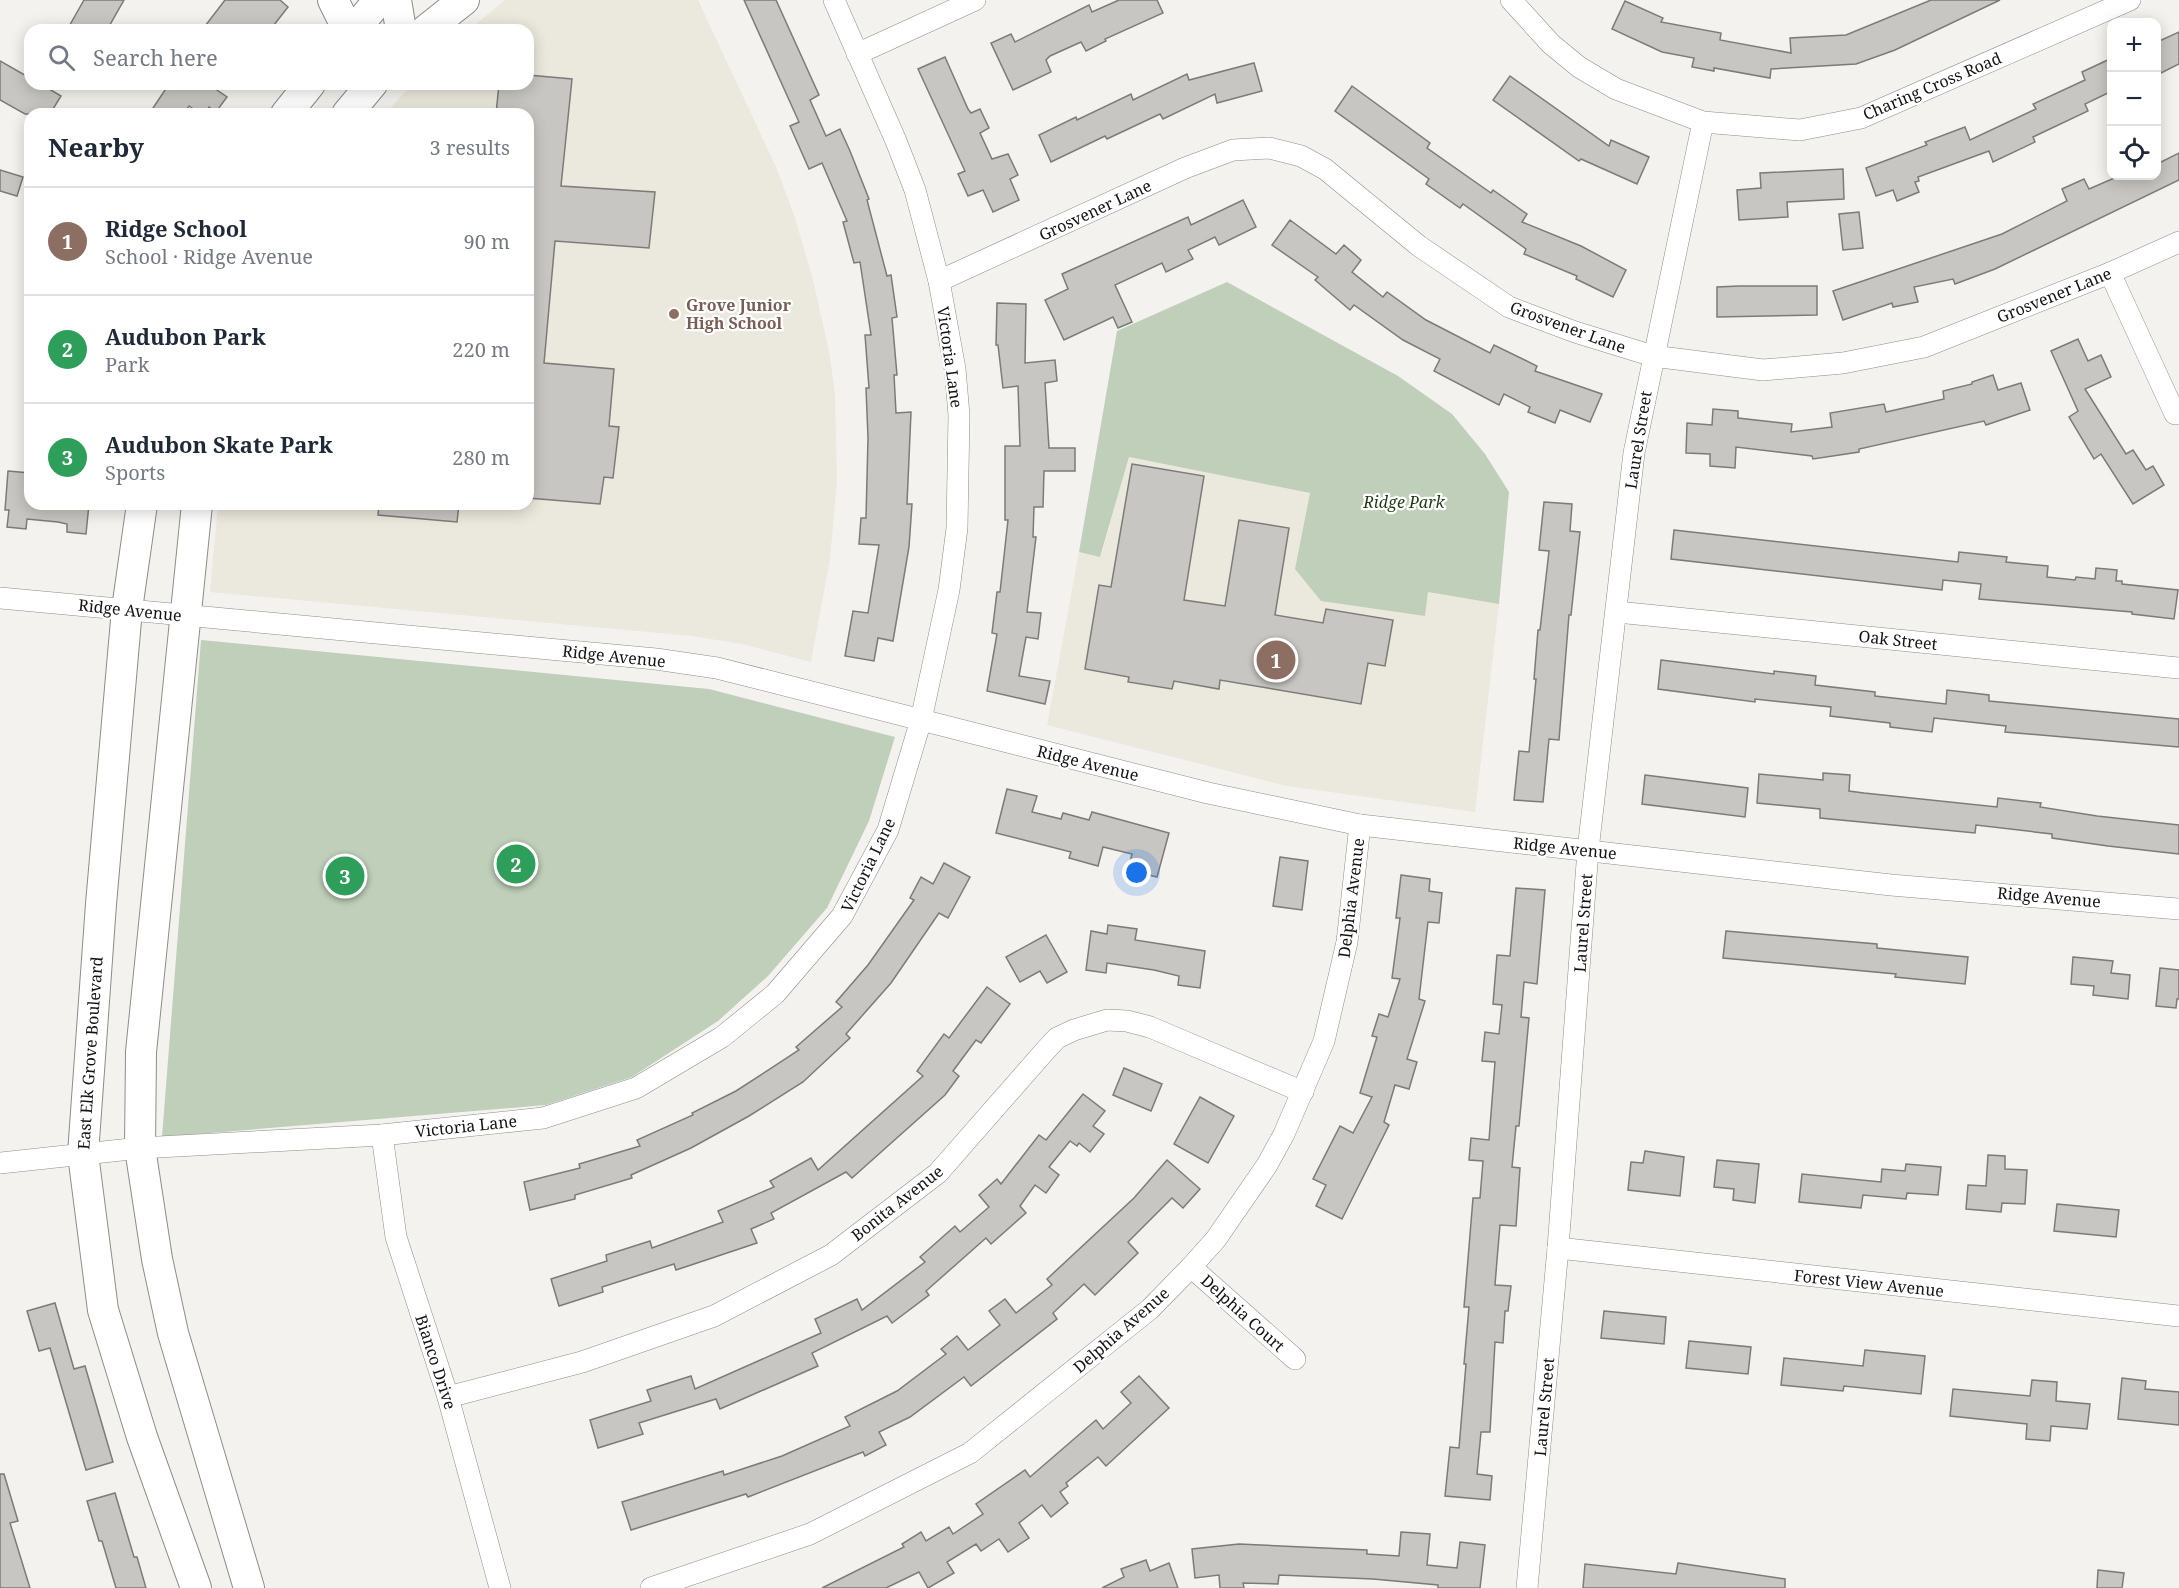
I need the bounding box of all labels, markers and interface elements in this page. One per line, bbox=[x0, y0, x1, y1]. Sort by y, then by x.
map controls bbox=[2107, 18, 2161, 180]
button: + bbox=[2107, 18, 2161, 72]
search box bbox=[24, 24, 534, 90]
icon: search bbox=[45, 41, 78, 74]
text: Search here bbox=[93, 42, 218, 72]
street label: Charing Cross Road bbox=[1859, 47, 2005, 125]
button: − bbox=[2107, 72, 2161, 126]
button: locate bbox=[2107, 126, 2161, 180]
text: Nearby bbox=[48, 129, 144, 165]
text: 3 results bbox=[430, 134, 510, 161]
street label: Grosvener Lane bbox=[1035, 174, 1155, 246]
text: Ridge School bbox=[105, 213, 247, 243]
text: 1 bbox=[62, 228, 73, 255]
text: 90 m bbox=[464, 228, 510, 255]
text: School · Ridge Avenue bbox=[105, 243, 313, 270]
street label: Grosvener Lane bbox=[1993, 262, 2115, 328]
place label: Grove Junior High School bbox=[686, 294, 792, 334]
street label: Grosvener Lane bbox=[1507, 296, 1629, 358]
street label: Victoria Lane bbox=[932, 305, 968, 409]
marker: Grove Junior High School bbox=[667, 307, 681, 321]
text: Audubon Park bbox=[105, 321, 266, 351]
text: 2 bbox=[62, 336, 73, 363]
text: 220 m bbox=[452, 336, 510, 363]
text: Park bbox=[105, 351, 149, 378]
street label: Laurel Street bbox=[1619, 389, 1657, 491]
text: Audubon Skate Park bbox=[105, 429, 333, 459]
text: 3 bbox=[62, 444, 73, 471]
text: 280 m bbox=[452, 444, 510, 471]
text: Sports bbox=[105, 459, 165, 486]
park label: Ridge Park bbox=[1362, 491, 1446, 513]
street label: Ridge Avenue bbox=[77, 594, 183, 626]
street label: Oak Street bbox=[1858, 625, 1939, 655]
pin: 1 bbox=[1256, 638, 1296, 682]
street label: Ridge Avenue bbox=[561, 640, 667, 672]
street label: Ridge Avenue bbox=[1035, 740, 1141, 786]
street label: Victoria Lane bbox=[836, 814, 900, 916]
street label: Ridge Avenue bbox=[1512, 832, 1618, 864]
street label: Delphia Avenue bbox=[1333, 837, 1369, 959]
pin: 2 bbox=[496, 842, 536, 886]
pin: 3 bbox=[326, 854, 364, 898]
your location bbox=[1122, 858, 1151, 887]
street label: Laurel Street bbox=[1569, 873, 1597, 973]
street label: Ridge Avenue bbox=[1996, 882, 2102, 912]
street label: East Elk Grove Boulevard bbox=[72, 955, 108, 1150]
street label: Victoria Lane bbox=[414, 1110, 518, 1142]
street label: Bonita Avenue bbox=[846, 1160, 948, 1246]
street label: Forest View Avenue bbox=[1793, 1264, 1945, 1302]
street label: Delphia Court bbox=[1196, 1269, 1290, 1357]
street label: Delphia Avenue bbox=[1068, 1282, 1174, 1378]
street label: Bianco Drive bbox=[410, 1312, 462, 1412]
street label: Laurel Street bbox=[1529, 1356, 1559, 1457]

